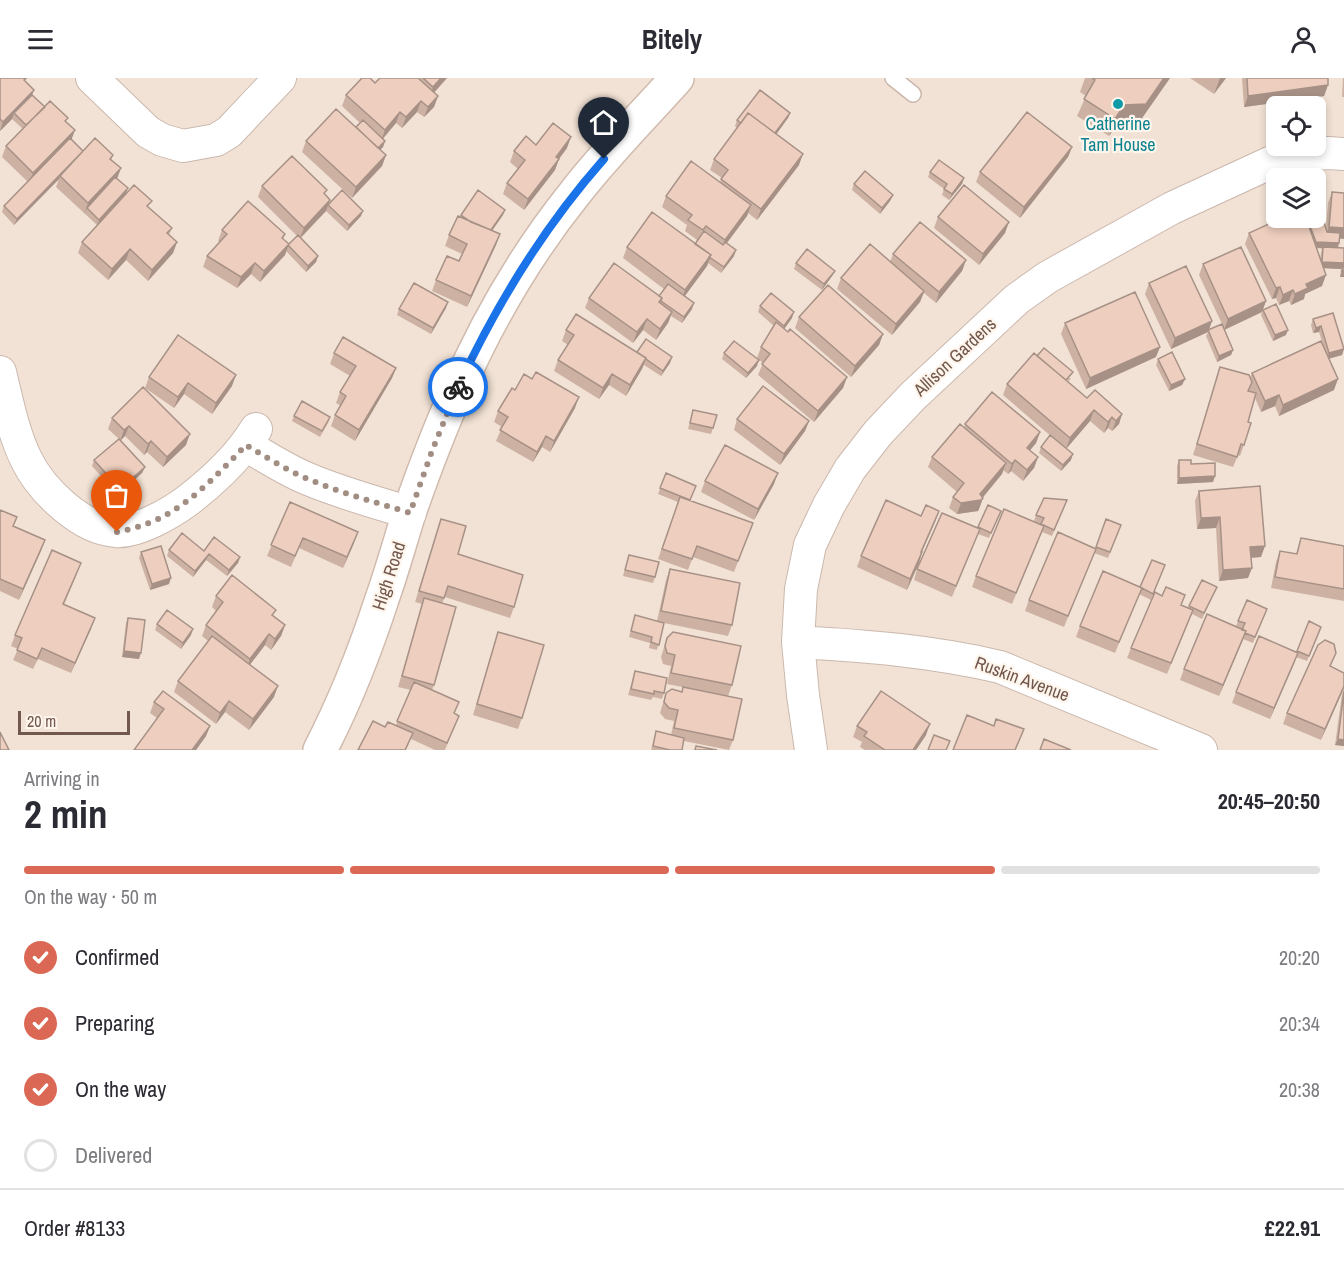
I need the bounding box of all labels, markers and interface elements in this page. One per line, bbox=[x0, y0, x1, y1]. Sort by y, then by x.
text: Bitely bbox=[642, 21, 702, 57]
icon: menu bbox=[24, 23, 57, 56]
icon: person bbox=[1287, 23, 1320, 56]
map controls bbox=[1266, 96, 1326, 228]
button: locate bbox=[1266, 96, 1326, 156]
pin bbox=[578, 97, 629, 159]
marker: Catherine Tam House bbox=[1111, 97, 1125, 111]
icon: home bbox=[587, 106, 620, 139]
place label: Catherine Tam House bbox=[1081, 111, 1155, 157]
button: layers bbox=[1266, 168, 1326, 228]
street label: Allison Gardens bbox=[907, 312, 1002, 402]
courier bbox=[428, 357, 488, 417]
icon: bike bbox=[442, 371, 475, 404]
pin bbox=[91, 470, 142, 532]
icon: bag bbox=[100, 479, 133, 512]
street label: High Road bbox=[366, 538, 411, 613]
street label: Ruskin Avenue bbox=[971, 650, 1073, 707]
scale bar bbox=[18, 708, 130, 736]
text: 20 m bbox=[27, 710, 56, 732]
text: Arriving in bbox=[24, 765, 100, 792]
text: 20:45–20:50 bbox=[1218, 786, 1320, 816]
text: 2 min bbox=[24, 788, 108, 840]
text: On the way · 50 m bbox=[24, 883, 157, 910]
icon: check bbox=[24, 941, 57, 974]
text: Confirmed bbox=[75, 942, 159, 972]
text: 20:20 bbox=[1279, 944, 1320, 971]
icon: check bbox=[24, 1007, 57, 1040]
text: Preparing bbox=[75, 1008, 154, 1038]
text: 20:34 bbox=[1279, 1010, 1320, 1037]
icon: check bbox=[24, 1073, 57, 1106]
text: On the way bbox=[75, 1074, 166, 1104]
text: 20:38 bbox=[1279, 1076, 1320, 1103]
text: Delivered bbox=[75, 1140, 152, 1170]
text: Order #8133 bbox=[24, 1213, 125, 1243]
text: £22.91 bbox=[1265, 1213, 1320, 1243]

